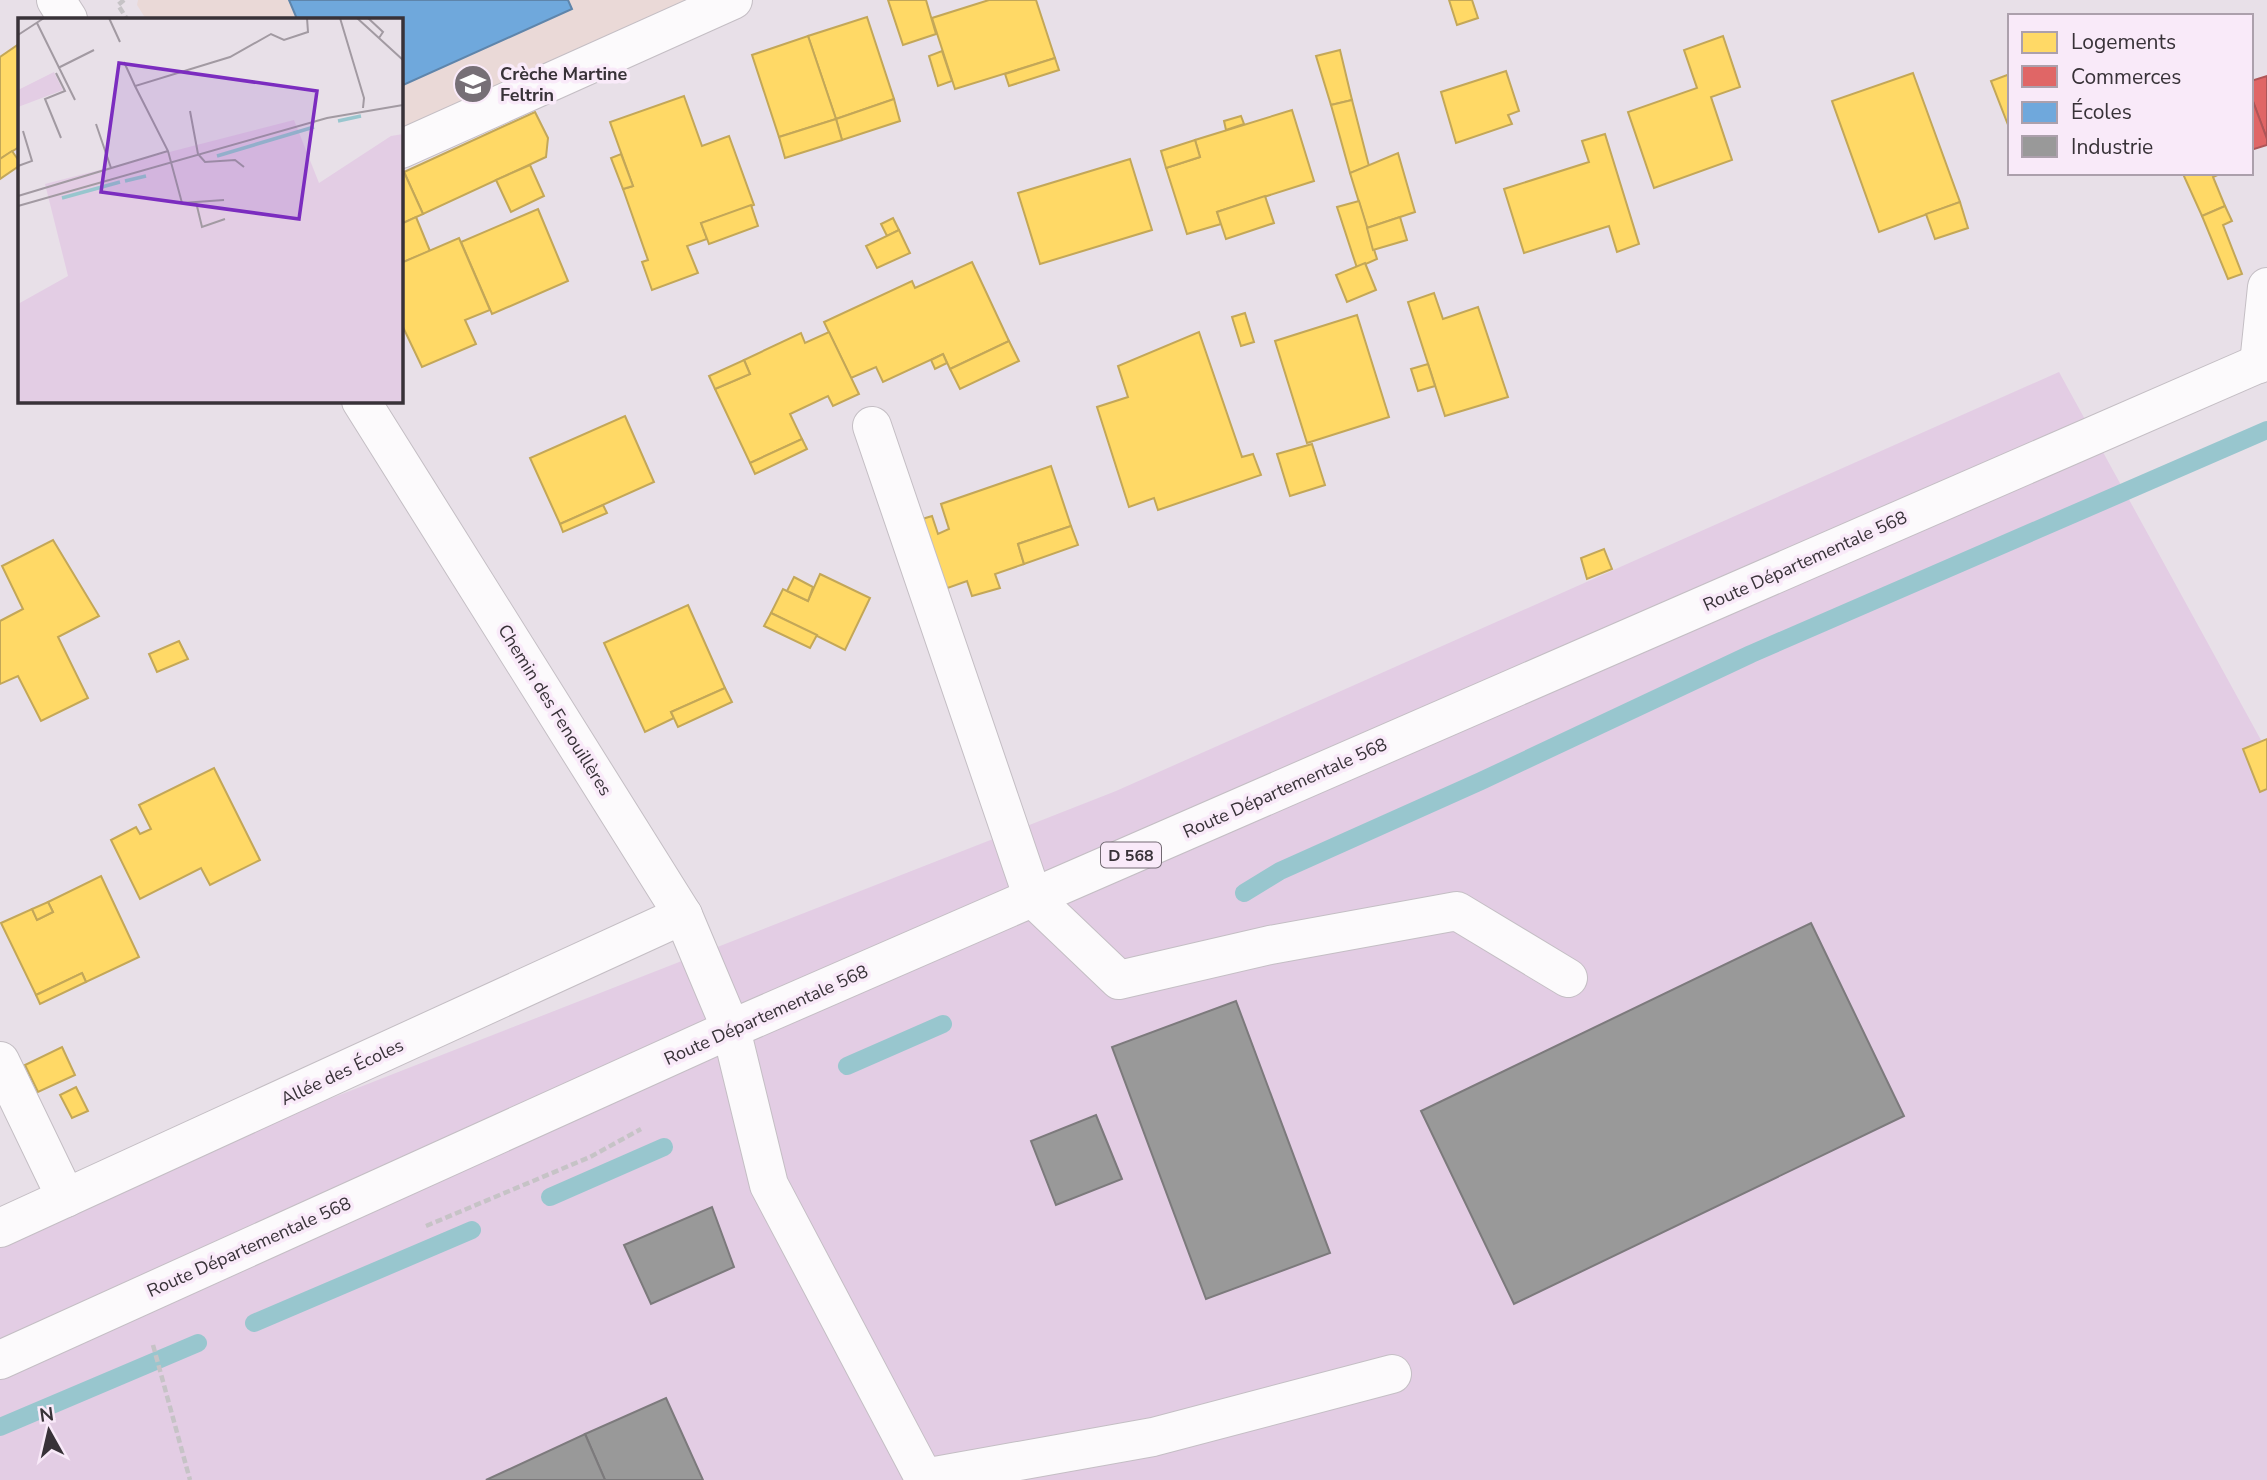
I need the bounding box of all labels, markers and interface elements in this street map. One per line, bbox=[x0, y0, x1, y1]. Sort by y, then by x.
legend bbox=[2008, 14, 2253, 175]
inset map bbox=[18, 18, 402, 402]
text: Logements bbox=[2071, 28, 2176, 56]
place label: Crèche Martine Feltrin bbox=[500, 62, 628, 107]
school or university icon: Crèche Martine Feltrin bbox=[452, 63, 494, 105]
text: Commerces bbox=[2071, 63, 2181, 91]
text: Écoles bbox=[2071, 98, 2132, 126]
text: Industrie bbox=[2071, 133, 2153, 161]
street label: Route Départementale 568 bbox=[1699, 505, 1911, 617]
street label: Chemin des Fenouillères bbox=[492, 620, 618, 800]
street label: Route Départementale 568 bbox=[1179, 732, 1391, 844]
road number: D 568 bbox=[1101, 842, 1161, 868]
street label: Route Départementale 568 bbox=[660, 959, 872, 1071]
street label: Allée des Écoles bbox=[277, 1033, 407, 1111]
street label: Route Départementale 568 bbox=[143, 1191, 355, 1303]
north arrow bbox=[14, 1396, 84, 1466]
text: N bbox=[38, 1401, 56, 1429]

